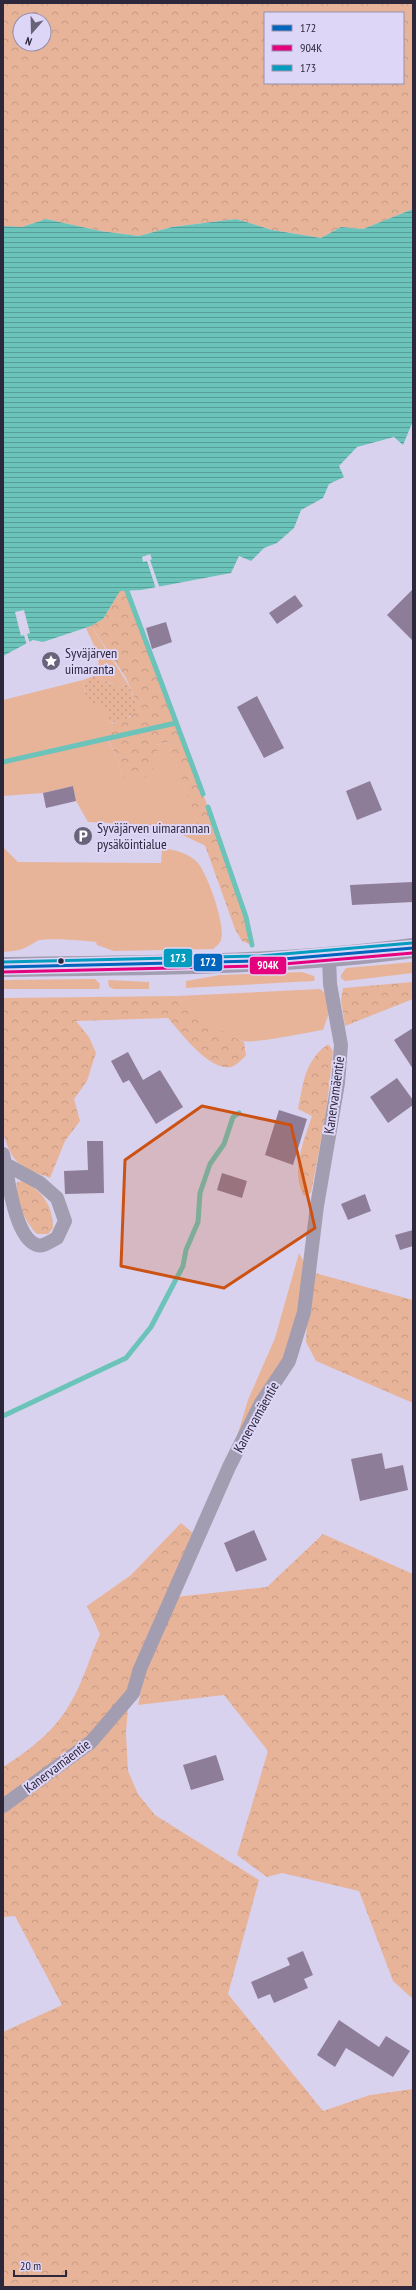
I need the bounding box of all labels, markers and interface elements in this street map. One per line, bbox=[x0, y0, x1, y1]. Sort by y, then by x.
north arrow bbox=[12, 12, 52, 52]
legend bbox=[264, 12, 404, 84]
text: 172 bbox=[300, 20, 316, 35]
text: N bbox=[23, 34, 34, 49]
text: 904K bbox=[300, 40, 322, 55]
text: 173 bbox=[300, 60, 316, 75]
place label: Syväjärven uimaranta bbox=[65, 644, 117, 678]
place icon: Syväjärven uimaranta bbox=[40, 650, 62, 672]
place label: Syväjärven uimarannan pysäköintialue bbox=[97, 819, 210, 853]
parking icon: Syväjärven uimarannan pysäköintialue bbox=[72, 825, 94, 847]
line badge: 173 bbox=[163, 948, 193, 968]
text: 173 bbox=[170, 951, 186, 965]
line badge: 172 bbox=[193, 953, 223, 972]
text: 172 bbox=[200, 955, 216, 969]
unlabelled marker bbox=[56, 956, 66, 966]
line badge: 904K bbox=[249, 956, 287, 975]
text: 904K bbox=[257, 958, 279, 972]
street label: Kanervamäentie bbox=[320, 1055, 348, 1135]
street label: Kanervamäentie bbox=[229, 1378, 283, 1456]
street label: Kanervamäentie bbox=[20, 1735, 94, 1797]
scale bar bbox=[14, 2252, 66, 2278]
text: 20 m bbox=[20, 2258, 41, 2273]

